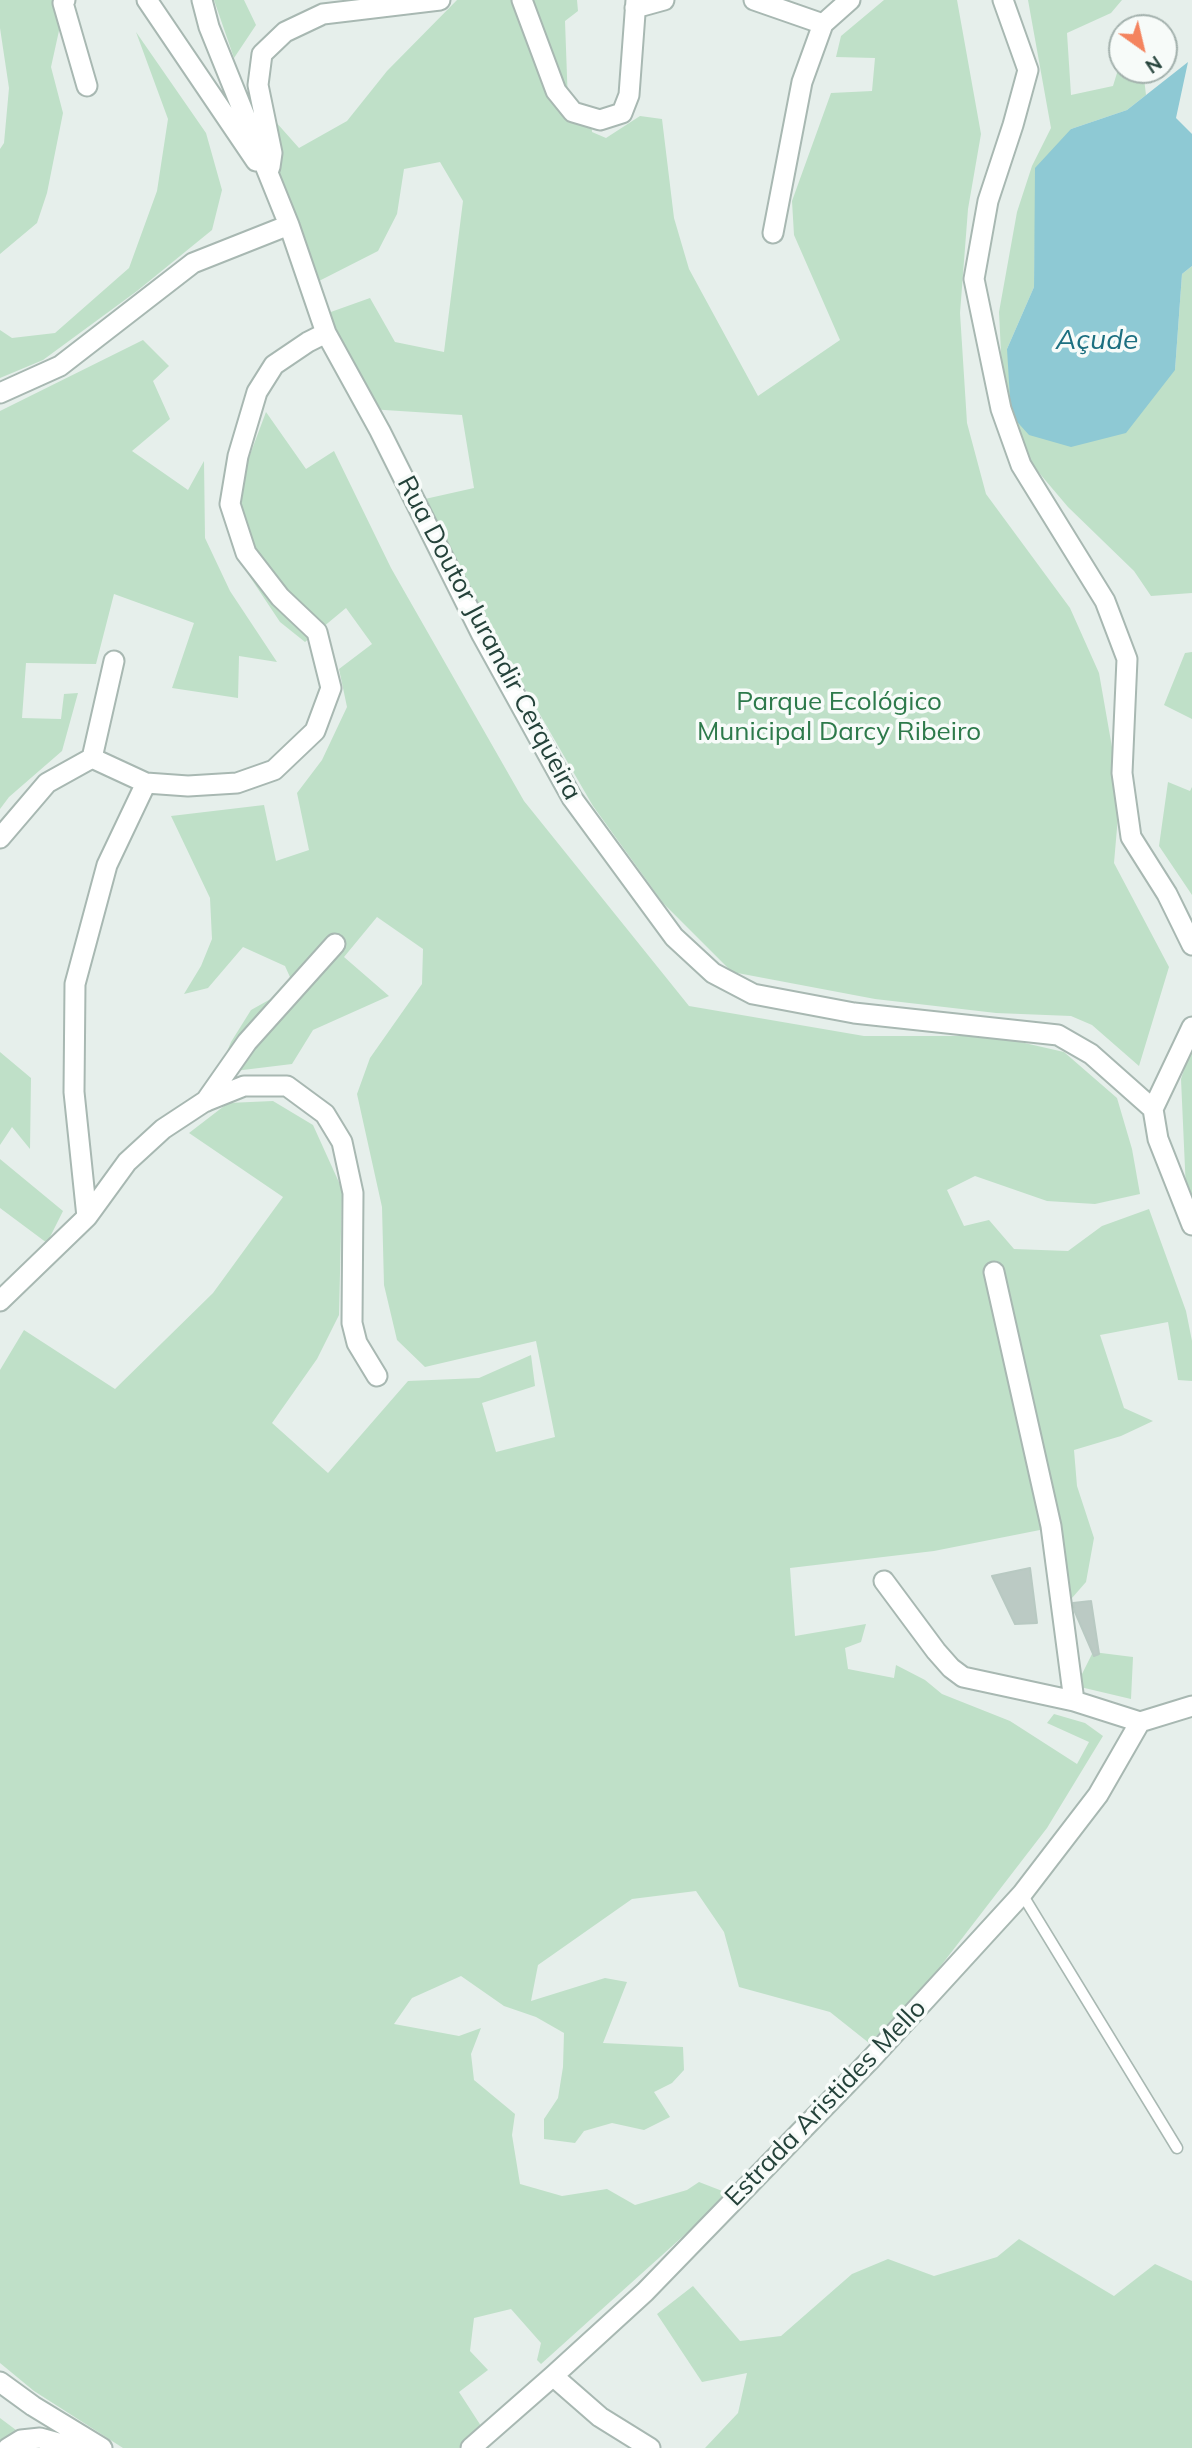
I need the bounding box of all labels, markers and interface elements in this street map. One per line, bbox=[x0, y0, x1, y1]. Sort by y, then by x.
north arrow bbox=[1108, 14, 1178, 84]
text: N bbox=[1141, 51, 1166, 79]
water label: Açude bbox=[1056, 324, 1138, 358]
street label: Rua Doutor Jurandir Cerqueira bbox=[390, 471, 588, 805]
park label: Parque Ecológico Municipal Darcy Ribeiro bbox=[697, 686, 981, 748]
street label: Estrada Aristides Mello bbox=[719, 1993, 933, 2213]

